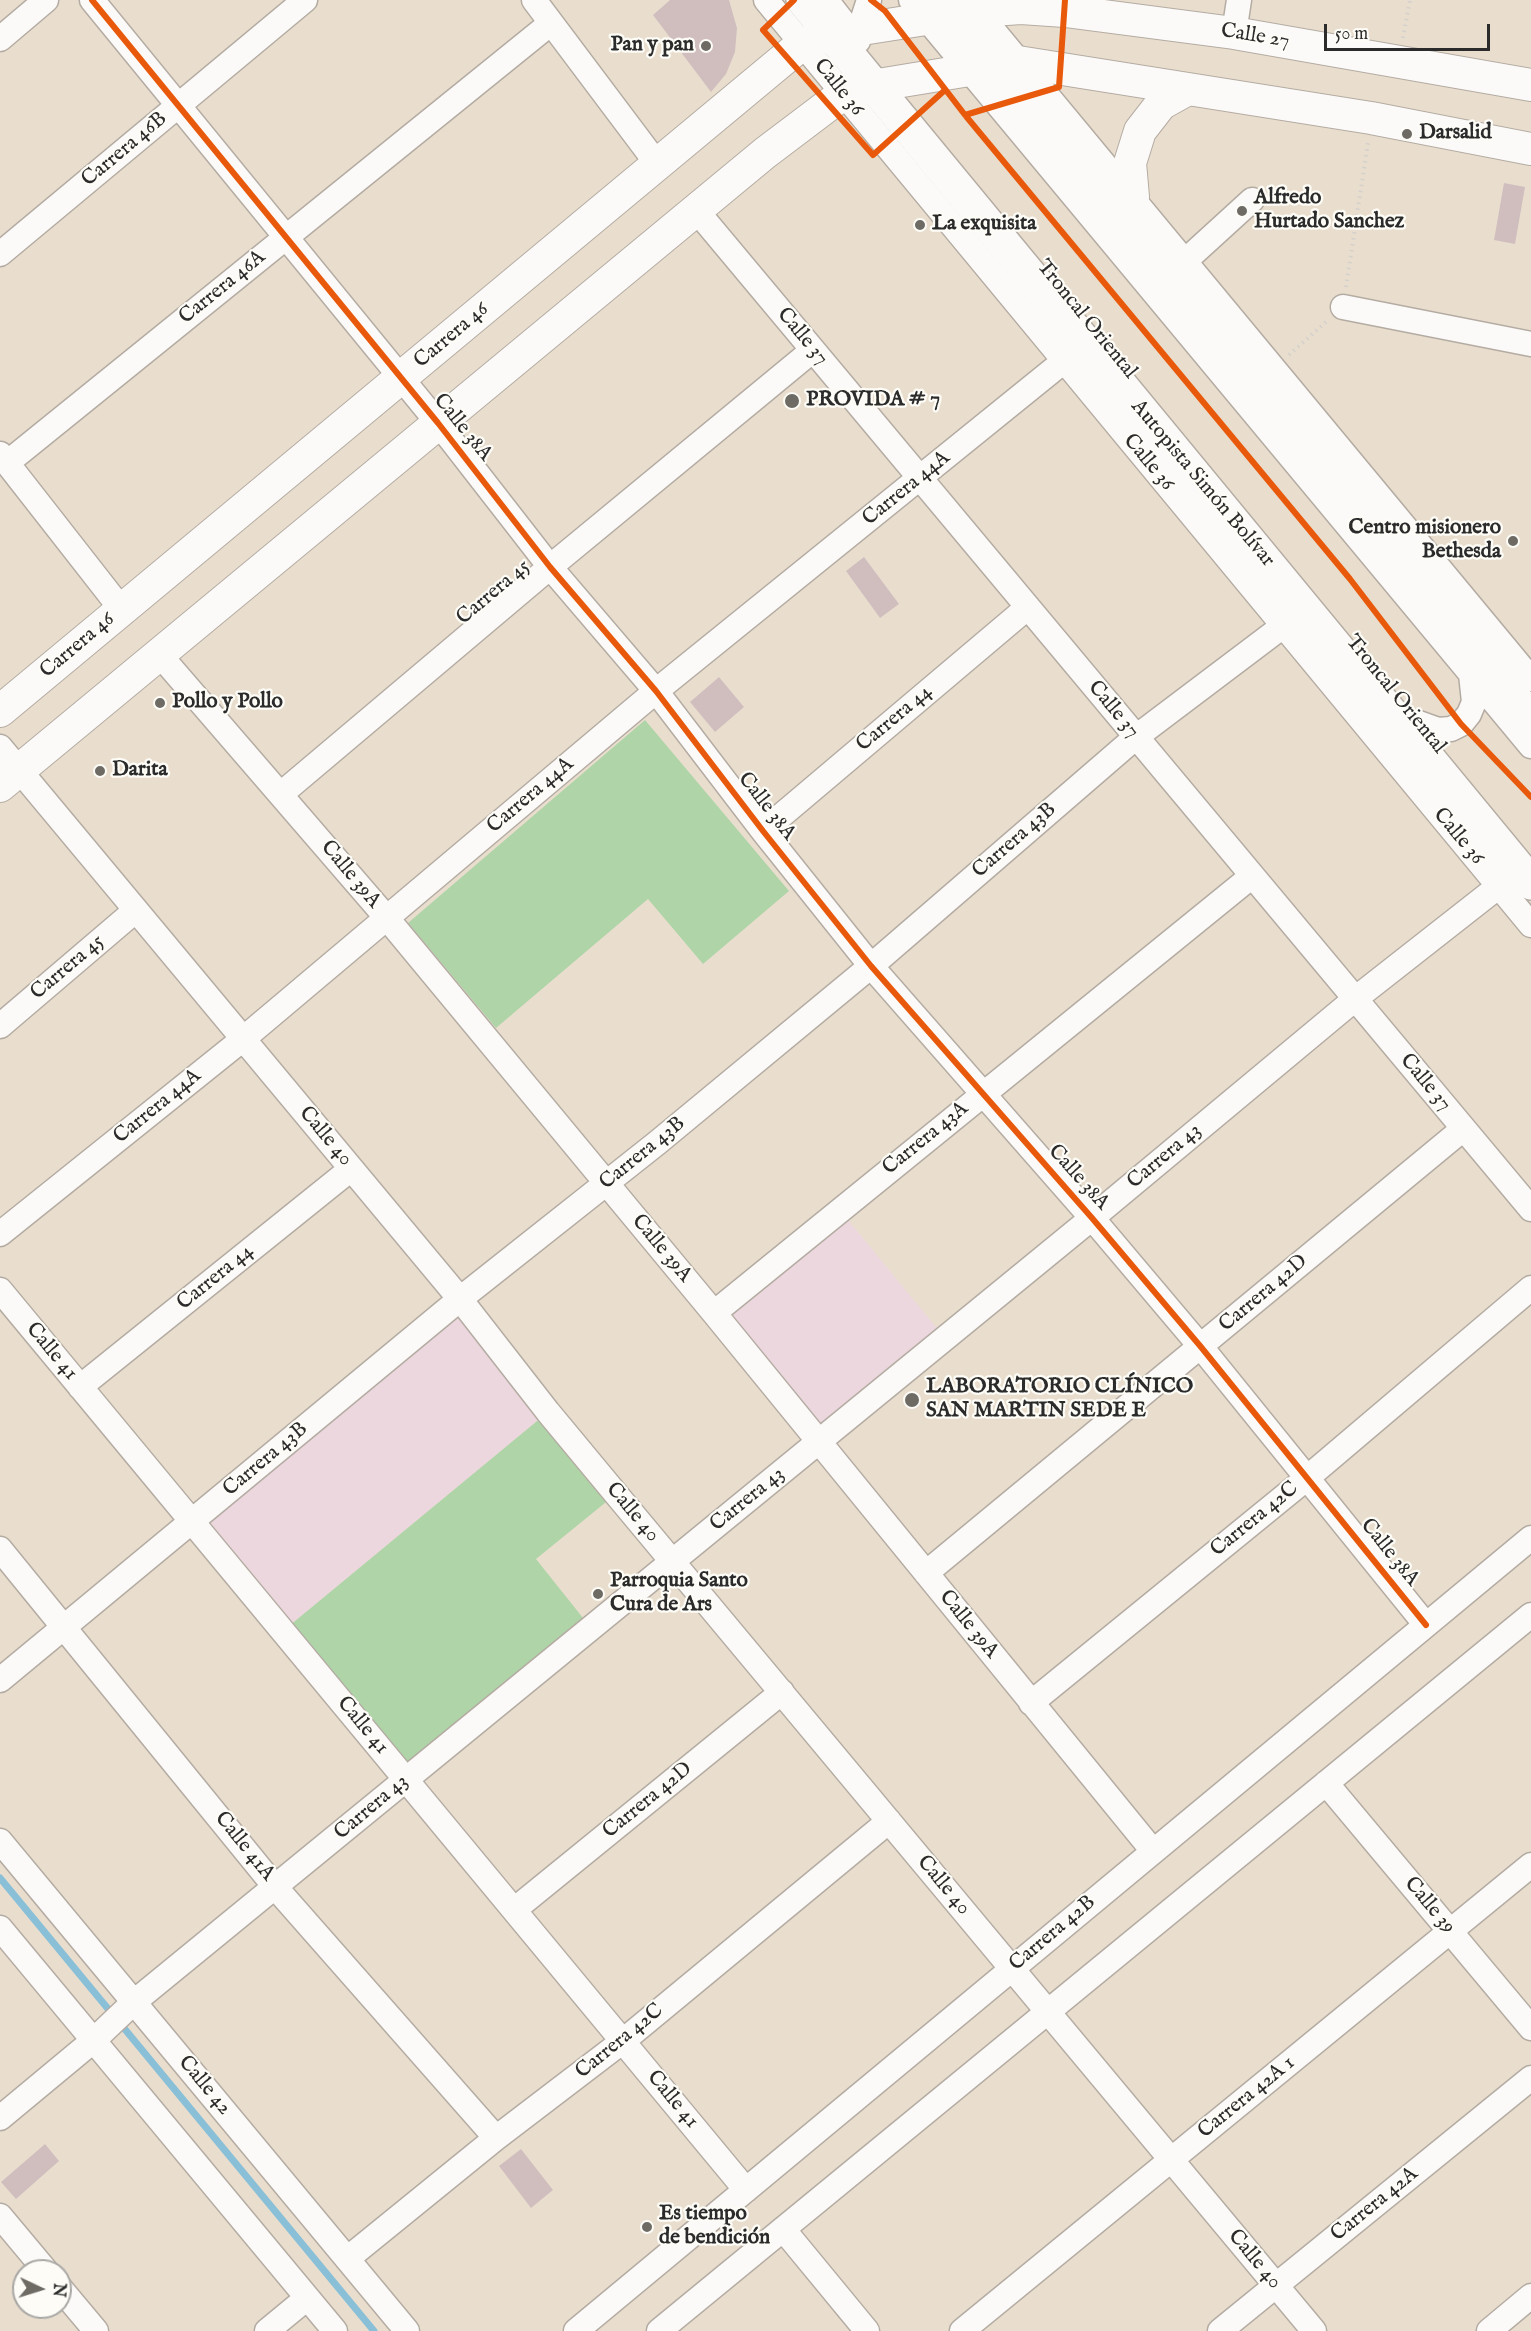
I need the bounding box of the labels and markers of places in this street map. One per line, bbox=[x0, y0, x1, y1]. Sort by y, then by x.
place label: Pan y pan bbox=[611, 33, 694, 59]
marker: Pan y pan bbox=[699, 39, 713, 53]
place label: Darsalid bbox=[1419, 121, 1492, 147]
marker: Darsalid bbox=[1400, 127, 1414, 141]
place label: Alfredo Hurtado Sanchez bbox=[1254, 186, 1404, 236]
marker: Alfredo Hurtado Sanchez bbox=[1235, 204, 1249, 218]
place label: La exquisita bbox=[932, 212, 1036, 238]
marker: La exquisita bbox=[913, 218, 927, 232]
place label: PROVIDA # 7 bbox=[806, 388, 940, 414]
marker: PROVIDA # 7 bbox=[783, 392, 801, 410]
place label: Centro misionero Bethesda bbox=[1349, 516, 1501, 566]
marker: Centro misionero Bethesda bbox=[1506, 534, 1520, 548]
place label: Pollo y Pollo bbox=[172, 690, 283, 716]
marker: Pollo y Pollo bbox=[153, 696, 167, 710]
place label: Darita bbox=[112, 758, 167, 784]
marker: Darita bbox=[93, 764, 107, 778]
place label: LABORATORIO CLÍNICO SAN MARTIN SEDE E bbox=[926, 1375, 1193, 1425]
marker: LABORATORIO CLÍNICO SAN MARTIN SEDE E bbox=[903, 1391, 921, 1409]
place label: Parroquia Santo Cura de Ars bbox=[610, 1569, 748, 1619]
marker: Parroquia Santo Cura de Ars bbox=[591, 1587, 605, 1601]
place label: Es tiempo de bendición bbox=[659, 2202, 770, 2252]
marker: Es tiempo de bendición bbox=[640, 2220, 654, 2234]

